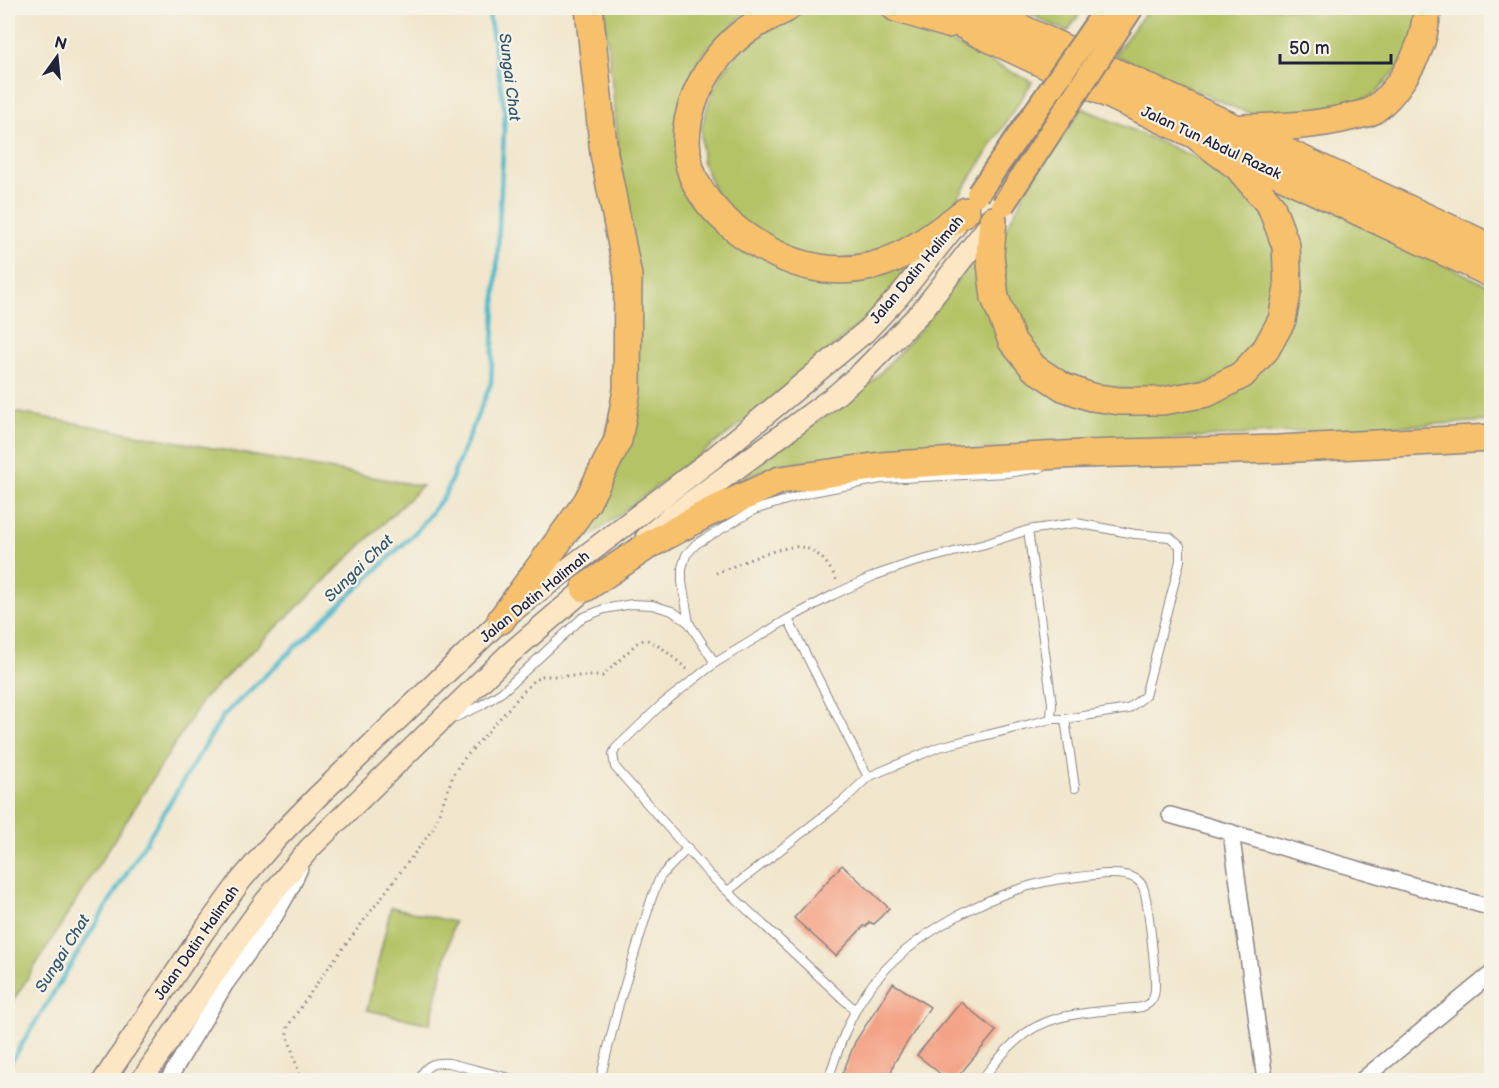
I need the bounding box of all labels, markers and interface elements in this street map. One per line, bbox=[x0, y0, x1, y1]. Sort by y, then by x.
north arrow bbox=[27, 27, 87, 87]
scale bar bbox=[1280, 27, 1391, 65]
water label: Sungai Chat bbox=[494, 32, 524, 123]
text: N bbox=[52, 33, 69, 55]
text: 50 m bbox=[1289, 38, 1330, 59]
street label: Jalan Tun Abdul Razak bbox=[1138, 102, 1285, 184]
street label: Jalan Datin Halimah bbox=[866, 212, 968, 328]
water label: Sungai Chat bbox=[321, 531, 398, 606]
street label: Jalan Datin Halimah bbox=[476, 547, 594, 647]
street label: Jalan Datin Halimah bbox=[150, 882, 244, 1004]
water label: Sungai Chat bbox=[32, 911, 95, 996]

